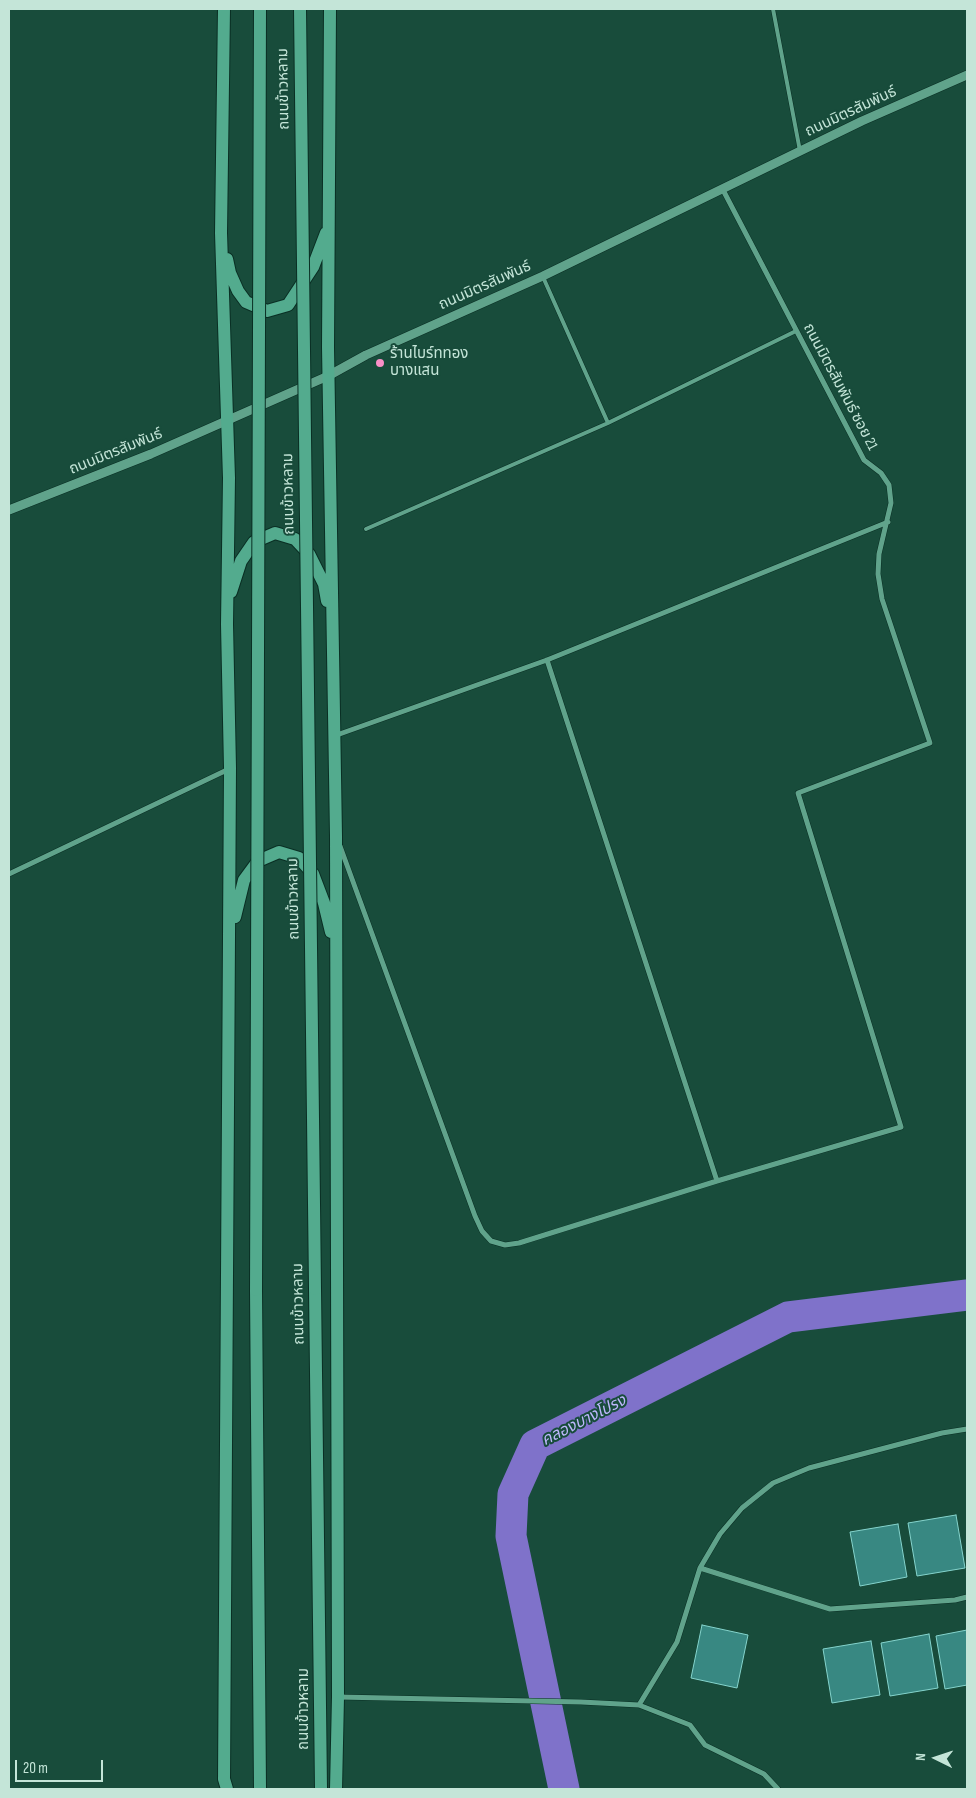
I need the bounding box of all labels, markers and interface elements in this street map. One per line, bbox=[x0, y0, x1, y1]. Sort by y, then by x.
street label: ถนนข้าวหลาม bbox=[274, 48, 294, 130]
street label: ถนนมิตรสัมพันธ์ bbox=[802, 83, 900, 141]
street label: ถนนมิตรสัมพันธ์ bbox=[436, 258, 534, 314]
street label: ถนนมิตรสัมพันธ์ ซอย 21 bbox=[799, 320, 881, 454]
place label: ร้านไบร์ททอง บางแสน bbox=[390, 345, 468, 380]
marker: ร้านไบร์ททอง บางแสน bbox=[374, 357, 386, 369]
street label: ถนนมิตรสัมพันธ์ bbox=[67, 425, 165, 479]
street label: ถนนข้าวหลาม bbox=[279, 453, 299, 535]
street label: ถนนข้าวหลาม bbox=[284, 858, 304, 940]
street label: ถนนข้าวหลาม bbox=[289, 1263, 309, 1345]
water label: คลองบางโปรง bbox=[539, 1391, 629, 1451]
street label: ถนนข้าวหลาม bbox=[295, 1668, 313, 1750]
north arrow bbox=[911, 1733, 961, 1783]
scale bar bbox=[18, 1750, 105, 1782]
text: N bbox=[912, 1753, 929, 1761]
text: 20 m bbox=[23, 1759, 48, 1778]

